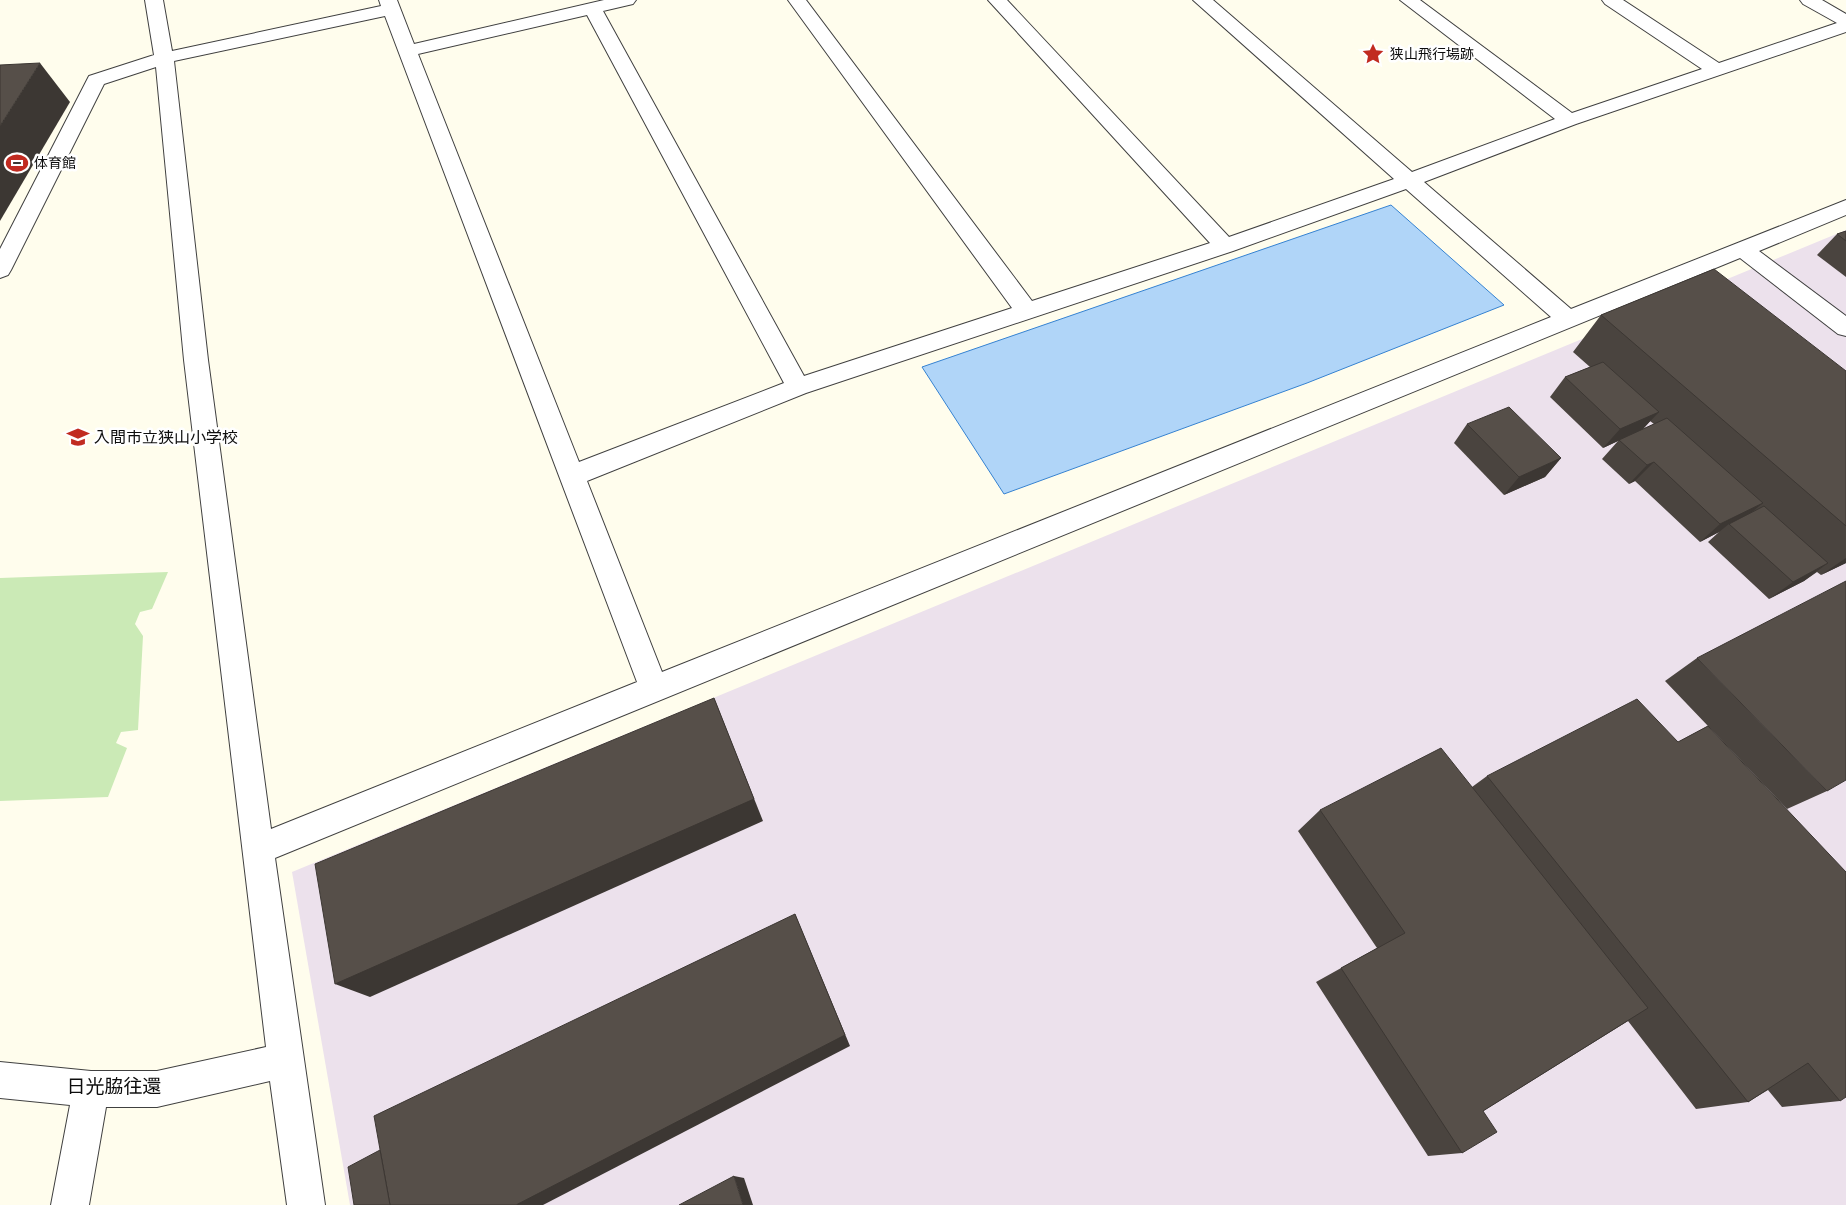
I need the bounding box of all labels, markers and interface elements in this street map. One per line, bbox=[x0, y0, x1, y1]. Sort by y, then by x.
place icon: 狭山飛行場跡 bbox=[1360, 41, 1386, 67]
place label: 狭山飛行場跡 bbox=[1390, 46, 1474, 63]
sports icon: 体育館 bbox=[4, 150, 30, 176]
place label: 体育館 bbox=[34, 155, 76, 172]
school or university icon: 入間市立狭山小学校 bbox=[65, 424, 91, 450]
place label: 入間市立狭山小学校 bbox=[94, 428, 238, 447]
street label: 日光脇往還 bbox=[66, 1075, 162, 1098]

